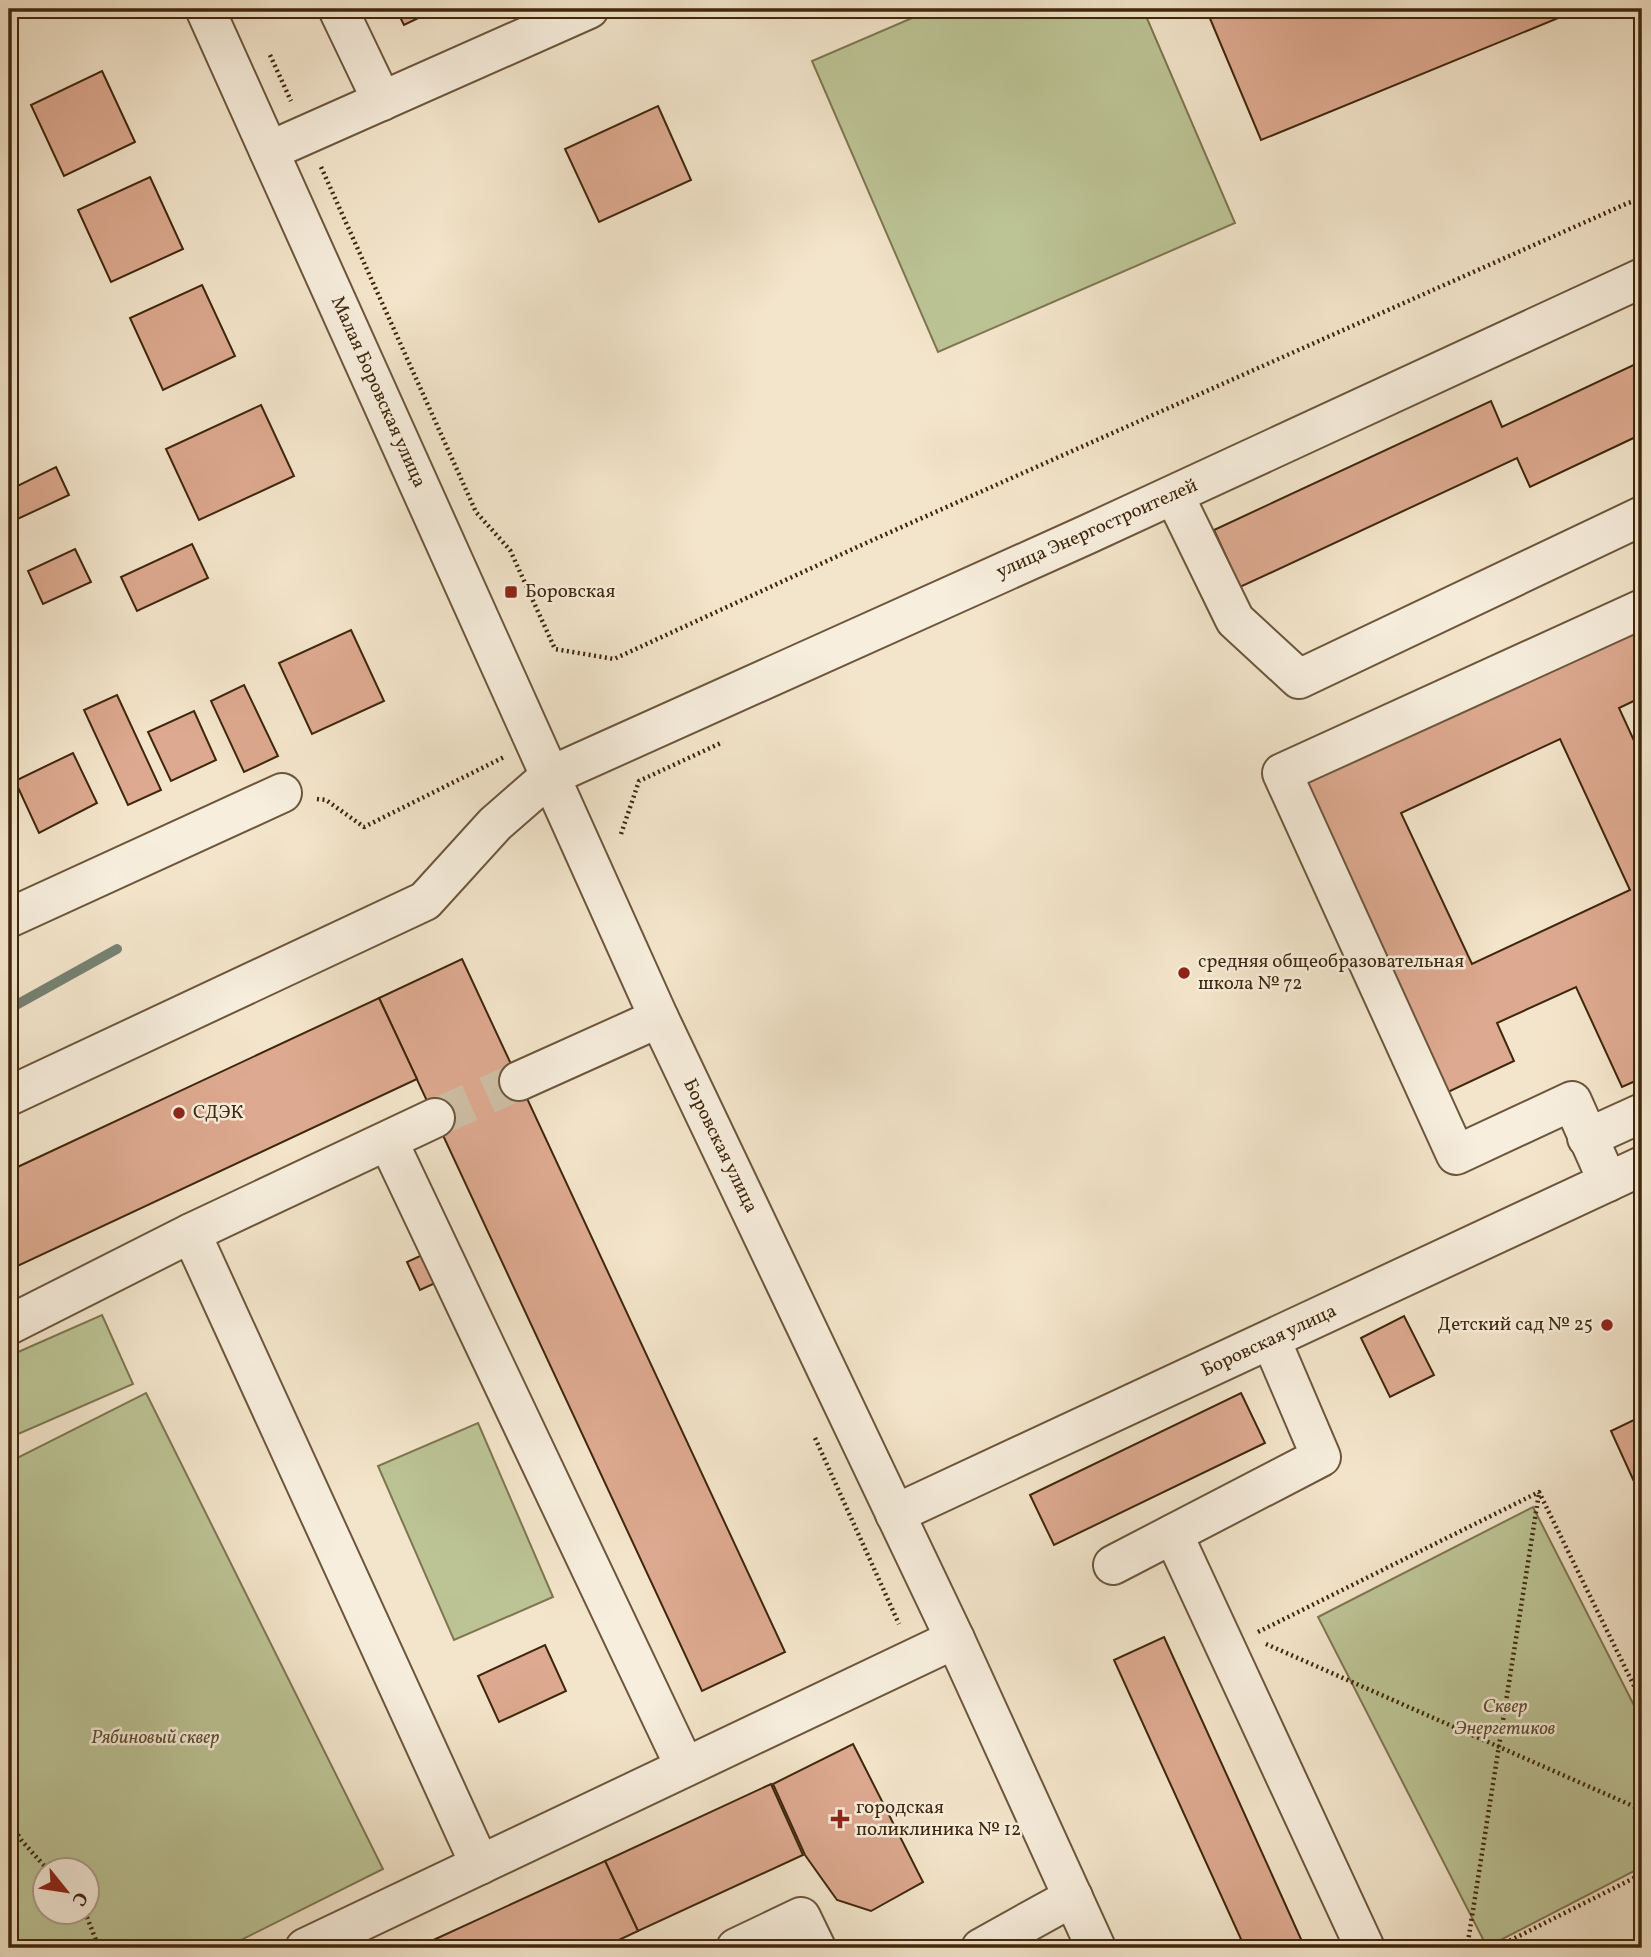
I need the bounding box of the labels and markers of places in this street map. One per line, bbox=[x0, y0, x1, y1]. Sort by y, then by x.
place label: Боровская bbox=[525, 579, 616, 605]
marker: Боровская bbox=[503, 584, 519, 600]
place label: средняя общеобразовательная школа № 72 bbox=[1198, 949, 1464, 997]
marker: средняя общеобразовательная школа № 72 bbox=[1176, 965, 1192, 981]
place label: СДЭК bbox=[193, 1100, 243, 1126]
marker: СДЭК bbox=[171, 1105, 187, 1121]
place label: Детский сад № 25 bbox=[1437, 1312, 1593, 1338]
marker: Детский сад № 25 bbox=[1599, 1317, 1615, 1333]
place label: городская поликлиника № 12 bbox=[856, 1795, 1021, 1843]
marker: городская поликлиника № 12 bbox=[830, 1809, 850, 1829]

